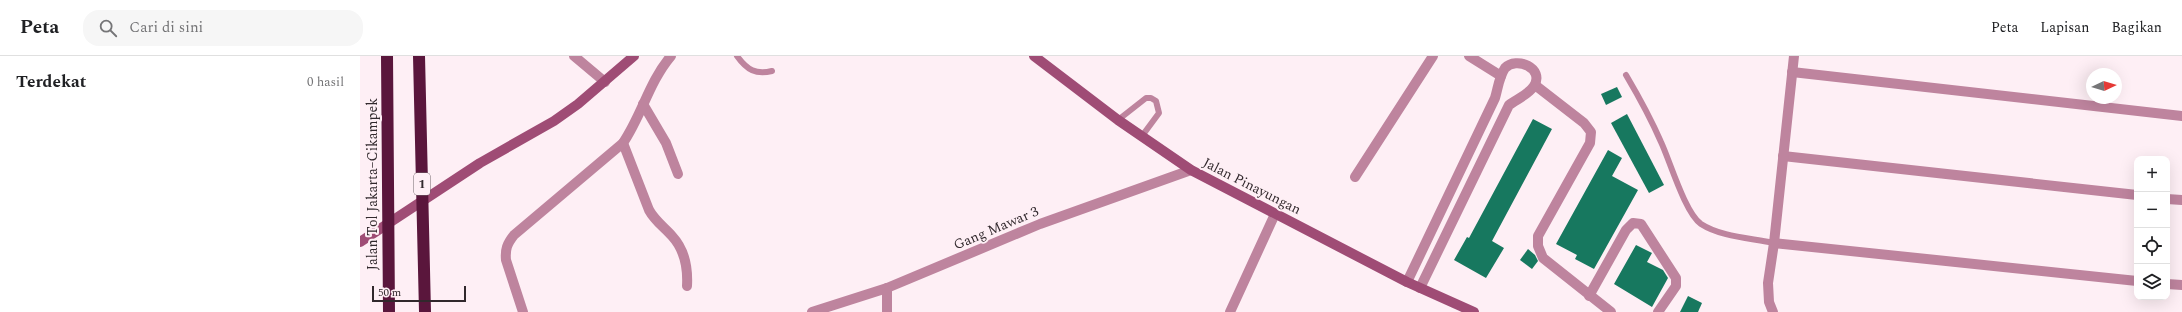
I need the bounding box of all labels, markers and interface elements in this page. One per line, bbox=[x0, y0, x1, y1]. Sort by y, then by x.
search box bbox=[83, 10, 363, 46]
text: Peta bbox=[20, 13, 59, 42]
text: Cari di sini bbox=[129, 16, 203, 39]
icon: search bbox=[97, 17, 119, 39]
text: Peta bbox=[1991, 17, 2018, 38]
text: Lapisan bbox=[2040, 17, 2089, 38]
text: Bagikan bbox=[2111, 17, 2162, 38]
north arrow bbox=[2086, 68, 2122, 104]
text: Terdekat bbox=[16, 69, 86, 95]
text: 0 hasil bbox=[307, 72, 344, 92]
street label: Jalan Tol Jakarta–Cikampek bbox=[362, 98, 383, 270]
street label: Jalan Pinayungan bbox=[1199, 152, 1305, 220]
map controls bbox=[2134, 156, 2170, 300]
button: + bbox=[2134, 156, 2170, 192]
road number: 1 bbox=[414, 173, 430, 195]
button: − bbox=[2134, 192, 2170, 228]
street label: Gang Mawar 3 bbox=[950, 201, 1042, 255]
button: locate bbox=[2134, 228, 2170, 264]
button: layers bbox=[2134, 264, 2170, 300]
scale bar bbox=[372, 284, 466, 303]
text: 50 m bbox=[378, 284, 401, 301]

